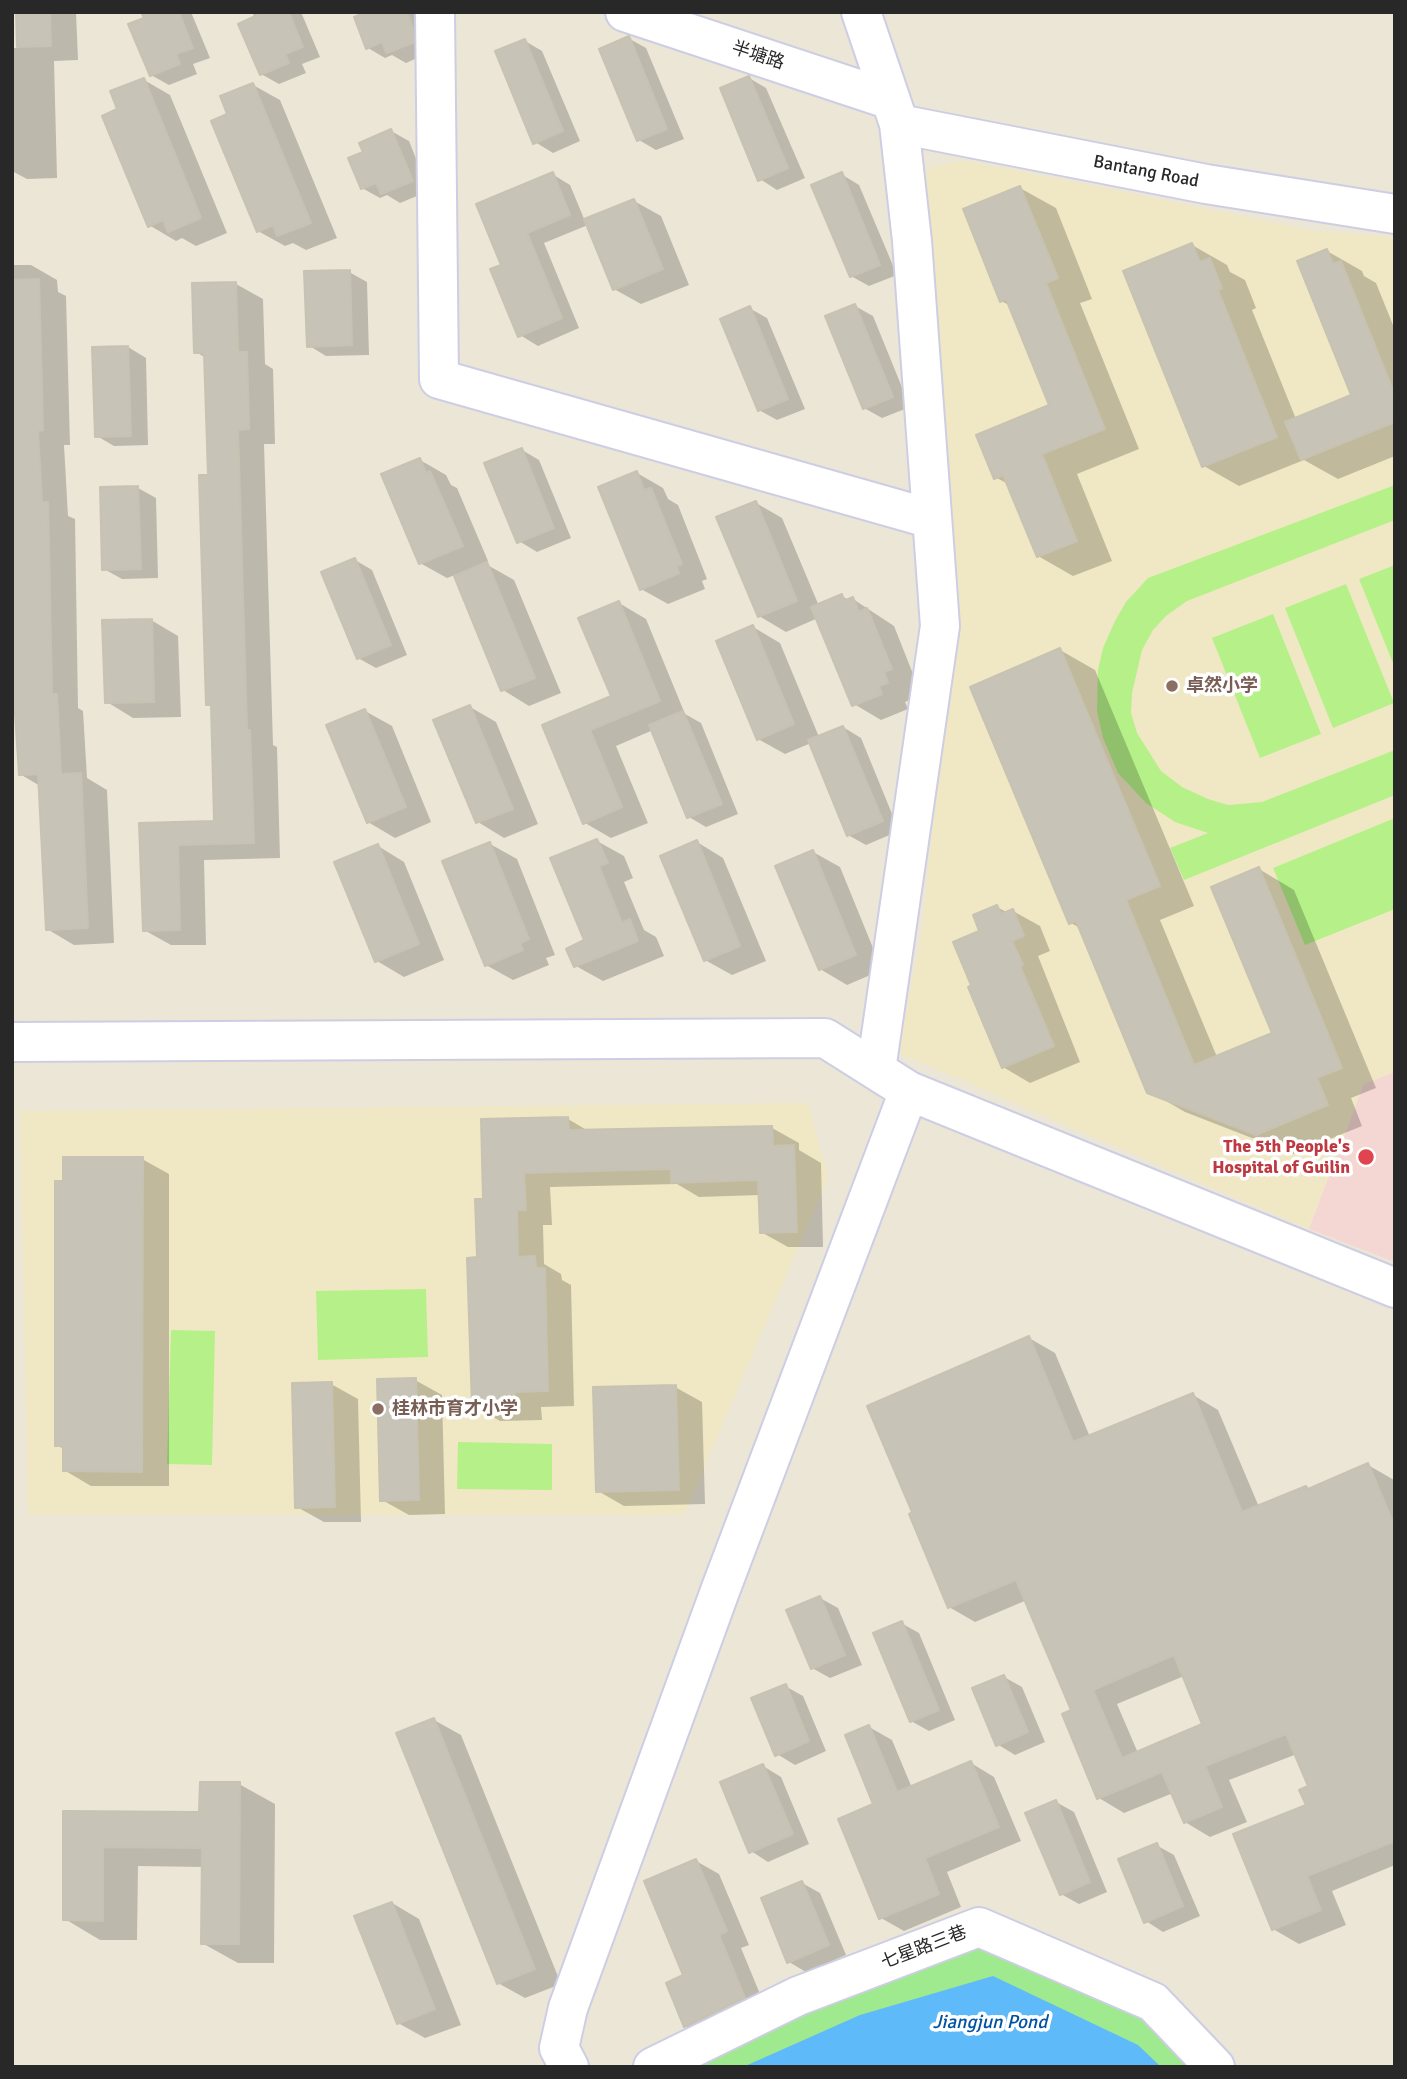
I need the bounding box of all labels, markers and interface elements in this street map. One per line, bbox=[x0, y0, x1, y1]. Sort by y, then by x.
street label: 半塘路 bbox=[729, 37, 787, 75]
street label: Bantang Road bbox=[1091, 151, 1201, 193]
place label: 卓然小学 bbox=[1186, 675, 1258, 697]
marker: 卓然小学 bbox=[1164, 678, 1180, 694]
place label: The 5th People's Hospital of Guilin bbox=[1212, 1136, 1350, 1178]
marker: The 5th People's Hospital of Guilin bbox=[1356, 1147, 1376, 1167]
place label: 桂林市育才小学 bbox=[392, 1398, 518, 1420]
marker: 桂林市育才小学 bbox=[370, 1401, 386, 1417]
street label: 七星路三巷 bbox=[878, 1922, 970, 1974]
water label: Jiangjun Pond bbox=[933, 2012, 1047, 2034]

